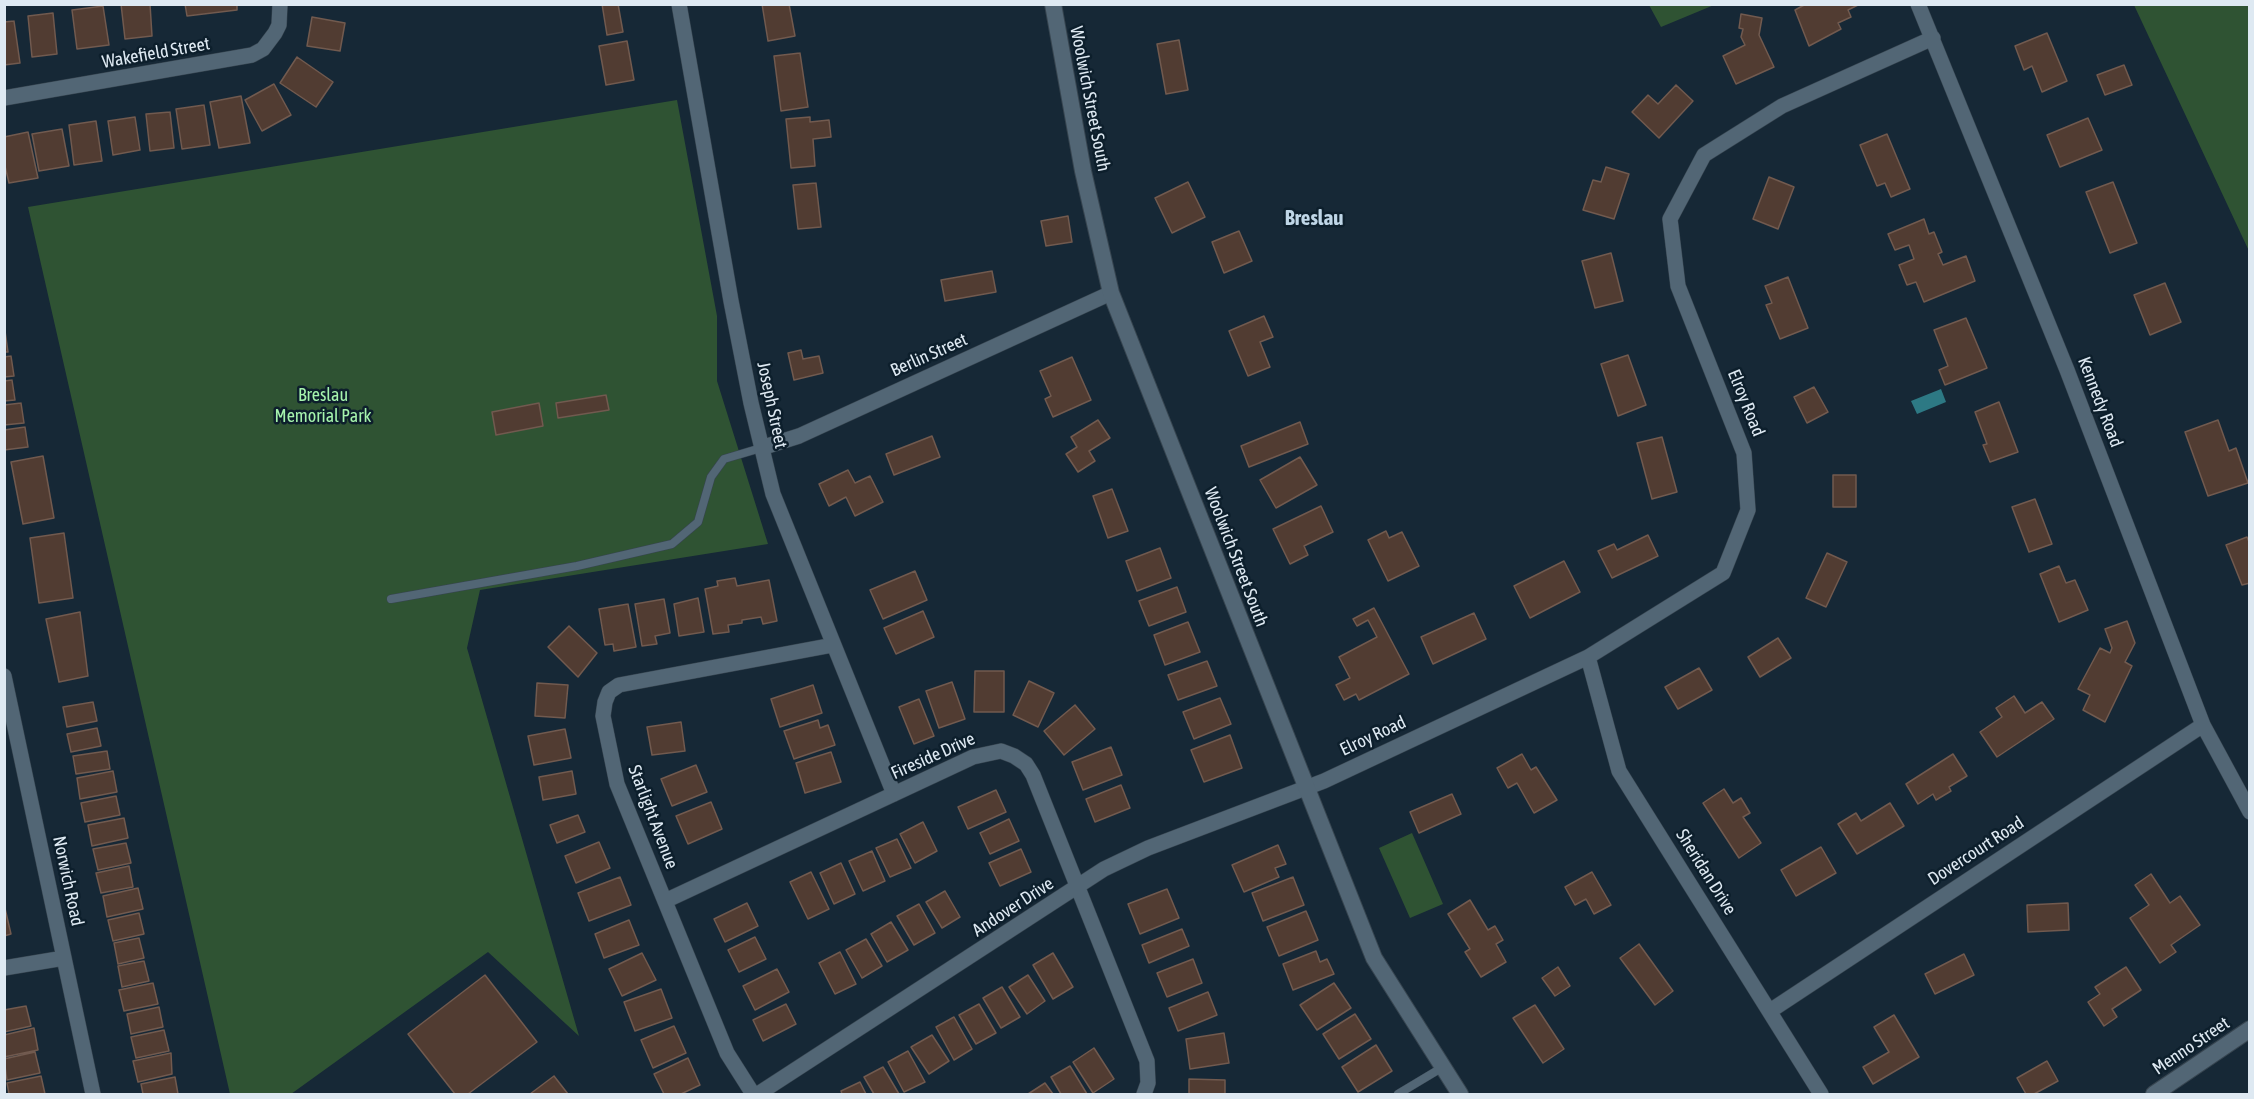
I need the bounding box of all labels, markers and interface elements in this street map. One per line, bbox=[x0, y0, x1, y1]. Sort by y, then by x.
street label: Woolwich Street South bbox=[1065, 25, 1115, 173]
street label: Wakefield Street bbox=[100, 33, 212, 73]
district label: Breslau bbox=[1285, 205, 1343, 231]
street label: Berlin Street bbox=[887, 329, 971, 381]
street label: Kennedy Road bbox=[2073, 354, 2127, 450]
street label: Joseph Street bbox=[752, 360, 792, 450]
street label: Elroy Road bbox=[1723, 366, 1769, 440]
park label: Breslau Memorial Park bbox=[275, 384, 371, 426]
street label: Woolwich Street South bbox=[1200, 484, 1272, 630]
street label: Elroy Road bbox=[1337, 711, 1409, 761]
street label: Fireside Drive bbox=[888, 728, 978, 784]
street label: Starlight Avenue bbox=[623, 762, 683, 872]
street label: Dovercourt Road bbox=[1924, 812, 2028, 890]
street label: Sheridan Drive bbox=[1671, 825, 1741, 919]
street label: Norwich Road bbox=[48, 834, 88, 928]
street label: Andover Drive bbox=[968, 873, 1058, 941]
street label: Menno Street bbox=[2148, 1012, 2234, 1080]

